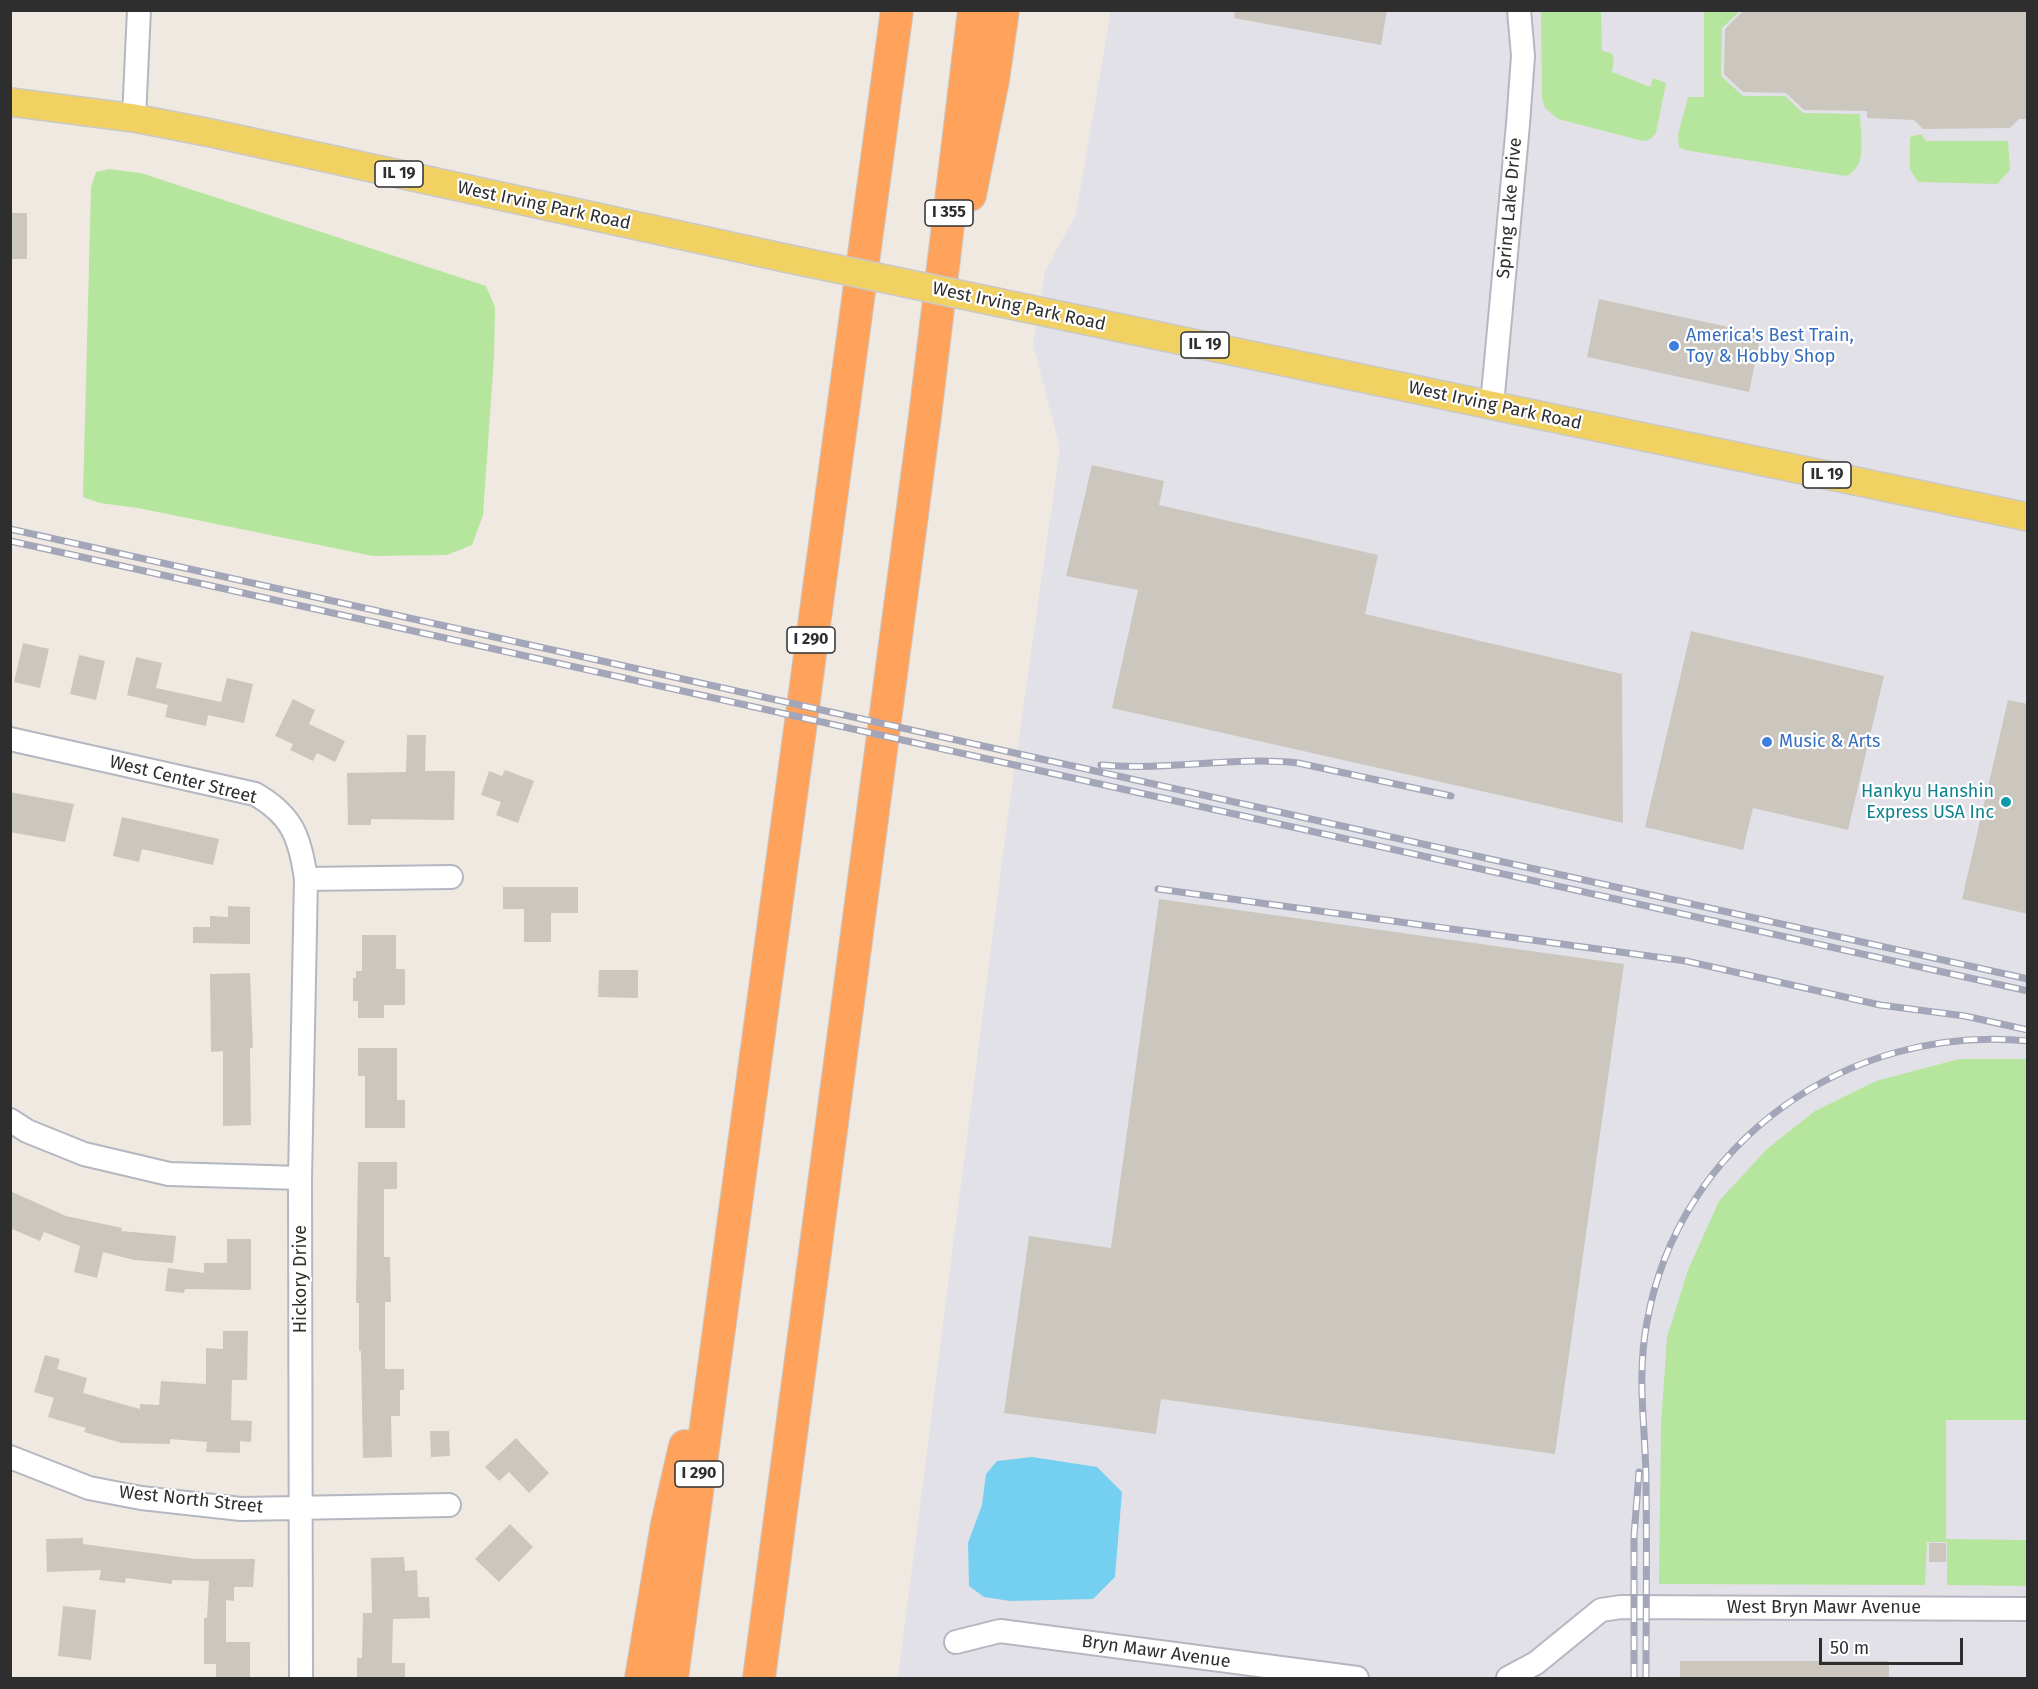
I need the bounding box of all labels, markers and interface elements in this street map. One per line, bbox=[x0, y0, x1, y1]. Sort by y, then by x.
street label: Spring Lake Drive bbox=[1493, 137, 1527, 279]
road number: IL 19 bbox=[375, 161, 423, 187]
street label: West Irving Park Road bbox=[455, 177, 633, 235]
road number: I 355 bbox=[925, 200, 973, 226]
street label: West Irving Park Road bbox=[930, 278, 1108, 336]
place label: America's Best Train, Toy & Hobby Shop bbox=[1686, 325, 1854, 368]
road number: IL 19 bbox=[1181, 332, 1229, 358]
marker: America's Best Train, Toy & Hobby Shop bbox=[1667, 339, 1681, 353]
street label: West Irving Park Road bbox=[1406, 377, 1584, 435]
road number: IL 19 bbox=[1803, 462, 1851, 488]
road number: I 290 bbox=[787, 627, 835, 653]
place label: Music & Arts bbox=[1779, 731, 1880, 753]
marker: Music & Arts bbox=[1760, 735, 1774, 749]
street label: West Center Street bbox=[107, 751, 259, 809]
place label: Hankyu Hanshin Express USA Inc bbox=[1861, 781, 1994, 824]
marker: Hankyu Hanshin Express USA Inc bbox=[1999, 795, 2013, 809]
street label: Hickory Drive bbox=[290, 1225, 312, 1333]
road number: I 290 bbox=[675, 1461, 723, 1487]
street label: West North Street bbox=[118, 1482, 264, 1518]
street label: West Bryn Mawr Avenue bbox=[1727, 1597, 1921, 1619]
scale bar bbox=[1822, 1626, 1966, 1664]
street label: Bryn Mawr Avenue bbox=[1080, 1631, 1232, 1673]
text: 50 m bbox=[1830, 1637, 1869, 1659]

